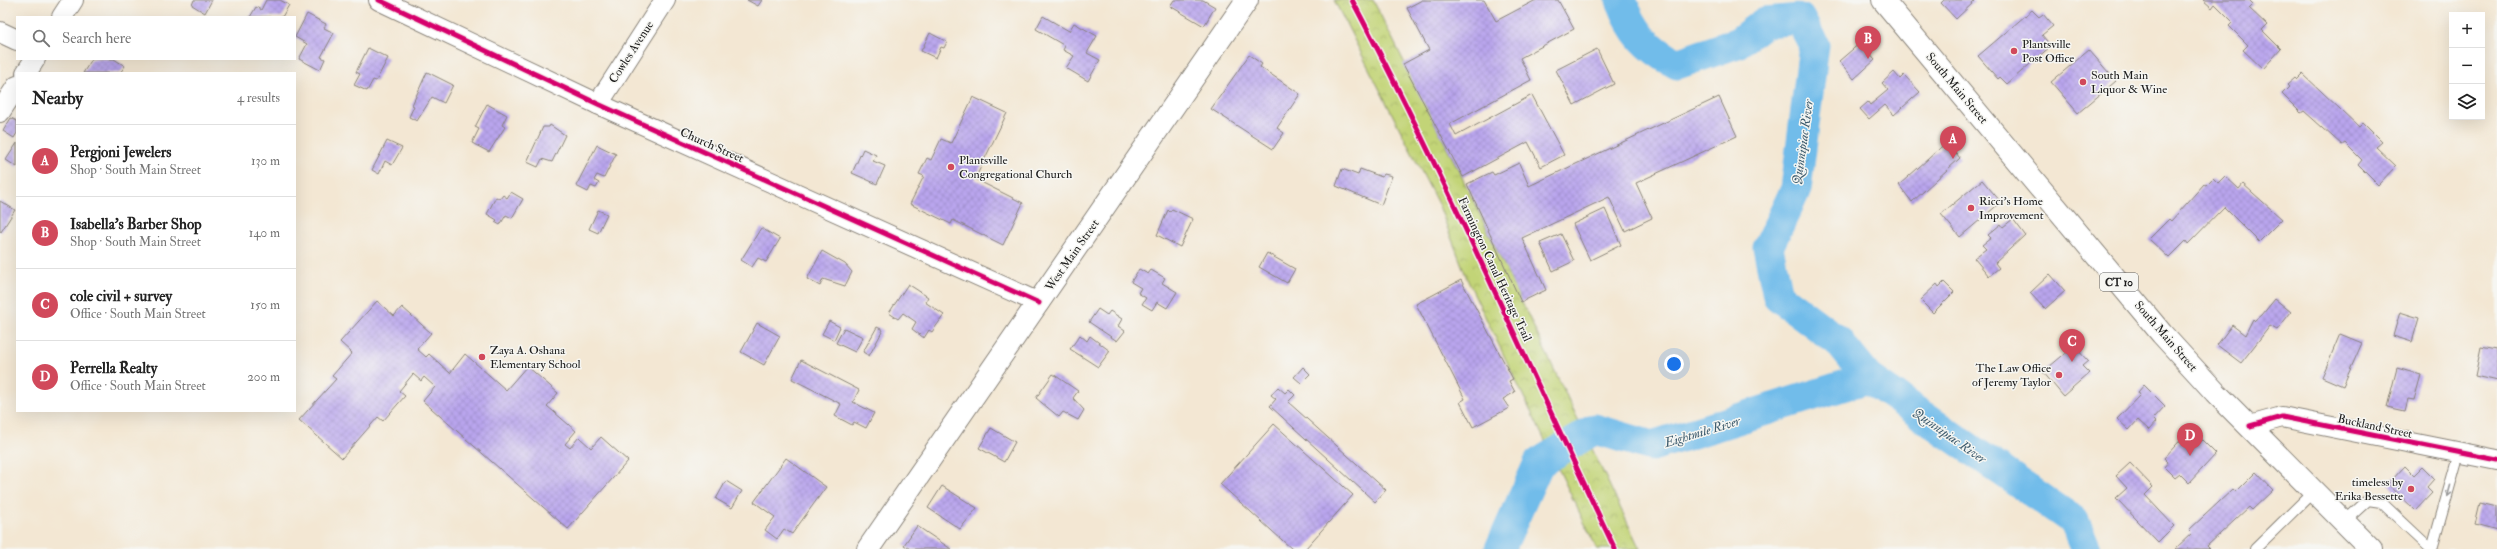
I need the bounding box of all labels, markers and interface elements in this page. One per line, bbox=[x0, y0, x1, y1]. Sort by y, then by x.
map controls bbox=[2449, 12, 2485, 120]
button: + bbox=[2449, 12, 2485, 48]
search box bbox=[16, 16, 296, 60]
street label: Cowles Avenue bbox=[606, 18, 657, 86]
pin: B bbox=[1855, 26, 1881, 59]
icon: search bbox=[30, 27, 52, 49]
text: Search here bbox=[62, 29, 131, 48]
place label: Plantsville Post Office bbox=[2022, 37, 2074, 66]
marker: Plantsville Post Office bbox=[2009, 46, 2019, 56]
button: − bbox=[2449, 48, 2485, 84]
street label: South Main Street bbox=[1922, 50, 1991, 127]
place label: South Main Liquor & Wine bbox=[2091, 68, 2167, 97]
marker: South Main Liquor & Wine bbox=[2078, 77, 2088, 87]
button: layers bbox=[2449, 84, 2485, 120]
text: Nearby bbox=[32, 88, 83, 109]
text: 4 results bbox=[237, 90, 280, 106]
water label: Quinnipiac River bbox=[1789, 97, 1818, 186]
street label: Church Street bbox=[678, 125, 746, 166]
pin: A bbox=[1940, 126, 1966, 159]
text: Pergjoni Jewelers bbox=[70, 143, 172, 162]
text: A bbox=[41, 153, 49, 169]
text: 130 m bbox=[251, 153, 280, 169]
place label: Plantsville Congregational Church bbox=[959, 153, 1073, 182]
text: Shop · South Main Street bbox=[70, 162, 201, 178]
marker: Plantsville Congregational Church bbox=[946, 162, 956, 172]
place label: Ricci's Home Improvement bbox=[1979, 194, 2044, 223]
street label: Farmington Canal Heritage Trail bbox=[1454, 195, 1535, 344]
marker: Ricci's Home Improvement bbox=[1966, 203, 1976, 213]
text: Isabella's Barber Shop bbox=[70, 215, 202, 234]
street label: West Main Street bbox=[1042, 217, 1103, 295]
text: B bbox=[41, 225, 49, 241]
text: 140 m bbox=[249, 225, 280, 241]
text: Shop · South Main Street bbox=[70, 234, 201, 250]
road number: CT 10 bbox=[2100, 273, 2138, 291]
text: cole civil + survey bbox=[70, 287, 172, 306]
text: C bbox=[40, 297, 50, 313]
text: 150 m bbox=[250, 297, 280, 313]
street label: South Main Street bbox=[2131, 298, 2200, 375]
text: Office · South Main Street bbox=[70, 306, 206, 322]
pin: C bbox=[2059, 329, 2085, 362]
place label: Zaya A. Oshana Elementary School bbox=[490, 343, 581, 372]
marker: Zaya A. Oshana Elementary School bbox=[477, 352, 487, 362]
your location bbox=[1664, 354, 1684, 374]
text: Perrella Realty bbox=[70, 359, 157, 378]
place label: The Law Office of Jeremy Taylor bbox=[1972, 361, 2052, 390]
text: D bbox=[40, 369, 50, 385]
text: 200 m bbox=[247, 369, 280, 385]
marker: The Law Office of Jeremy Taylor bbox=[2054, 370, 2064, 380]
text: Office · South Main Street bbox=[70, 378, 206, 394]
water label: Quinnipiac River bbox=[1909, 405, 1990, 468]
street label: Buckland Street bbox=[2336, 411, 2414, 442]
water label: Eightmile River bbox=[1661, 412, 1743, 451]
pin: D bbox=[2177, 423, 2203, 456]
place label: timeless by Erika Bessette bbox=[2335, 475, 2404, 504]
marker: timeless by Erika Bessette bbox=[2406, 484, 2416, 494]
one-way arrow bbox=[2445, 484, 2452, 497]

